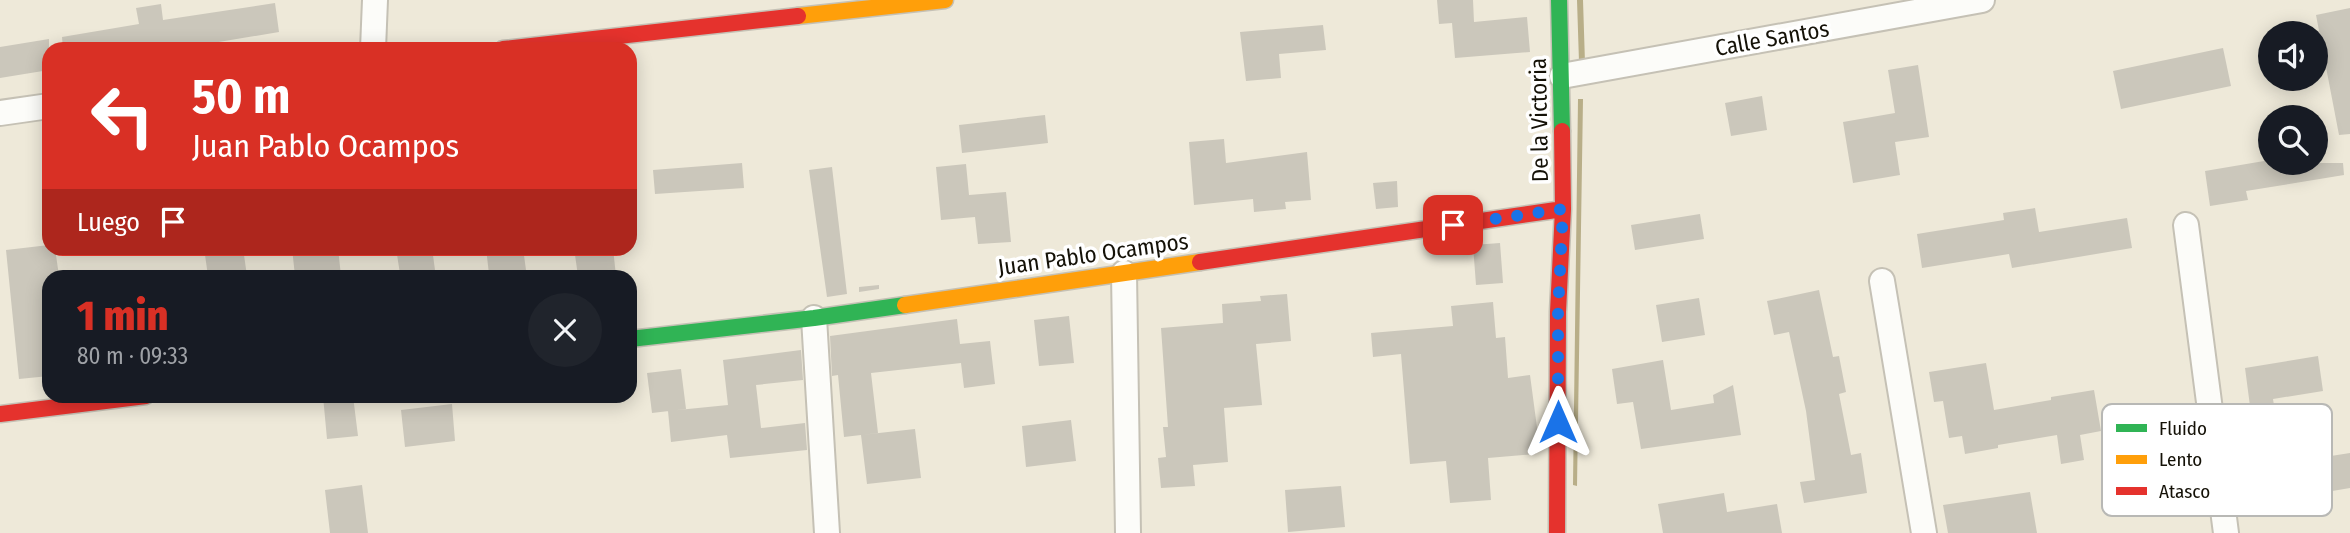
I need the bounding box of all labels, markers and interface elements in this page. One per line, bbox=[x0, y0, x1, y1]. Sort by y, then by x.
street label: Calle Santos bbox=[1713, 14, 1831, 62]
map controls bbox=[2258, 21, 2328, 175]
button: sound bbox=[2258, 21, 2328, 91]
street label: De la Victoria bbox=[1524, 58, 1554, 182]
text: 50 m bbox=[192, 67, 290, 126]
icon: left bbox=[77, 70, 168, 161]
button: search bbox=[2258, 105, 2328, 175]
text: Juan Pablo Ocampos bbox=[192, 127, 459, 165]
pin bbox=[1423, 195, 1483, 255]
icon: arrive bbox=[154, 203, 192, 241]
icon: arrive bbox=[1434, 206, 1472, 244]
text: Luego bbox=[77, 207, 140, 238]
street label: Juan Pablo Ocampos bbox=[996, 227, 1190, 281]
text: 1 min bbox=[77, 291, 168, 341]
button: close bbox=[528, 293, 602, 367]
text: 80 m · 09:33 bbox=[77, 342, 188, 370]
position arrow bbox=[1521, 385, 1595, 459]
legend bbox=[2102, 404, 2332, 516]
text: Fluido bbox=[2159, 417, 2207, 440]
text: Lento bbox=[2159, 448, 2202, 471]
text: Atasco bbox=[2159, 480, 2210, 503]

